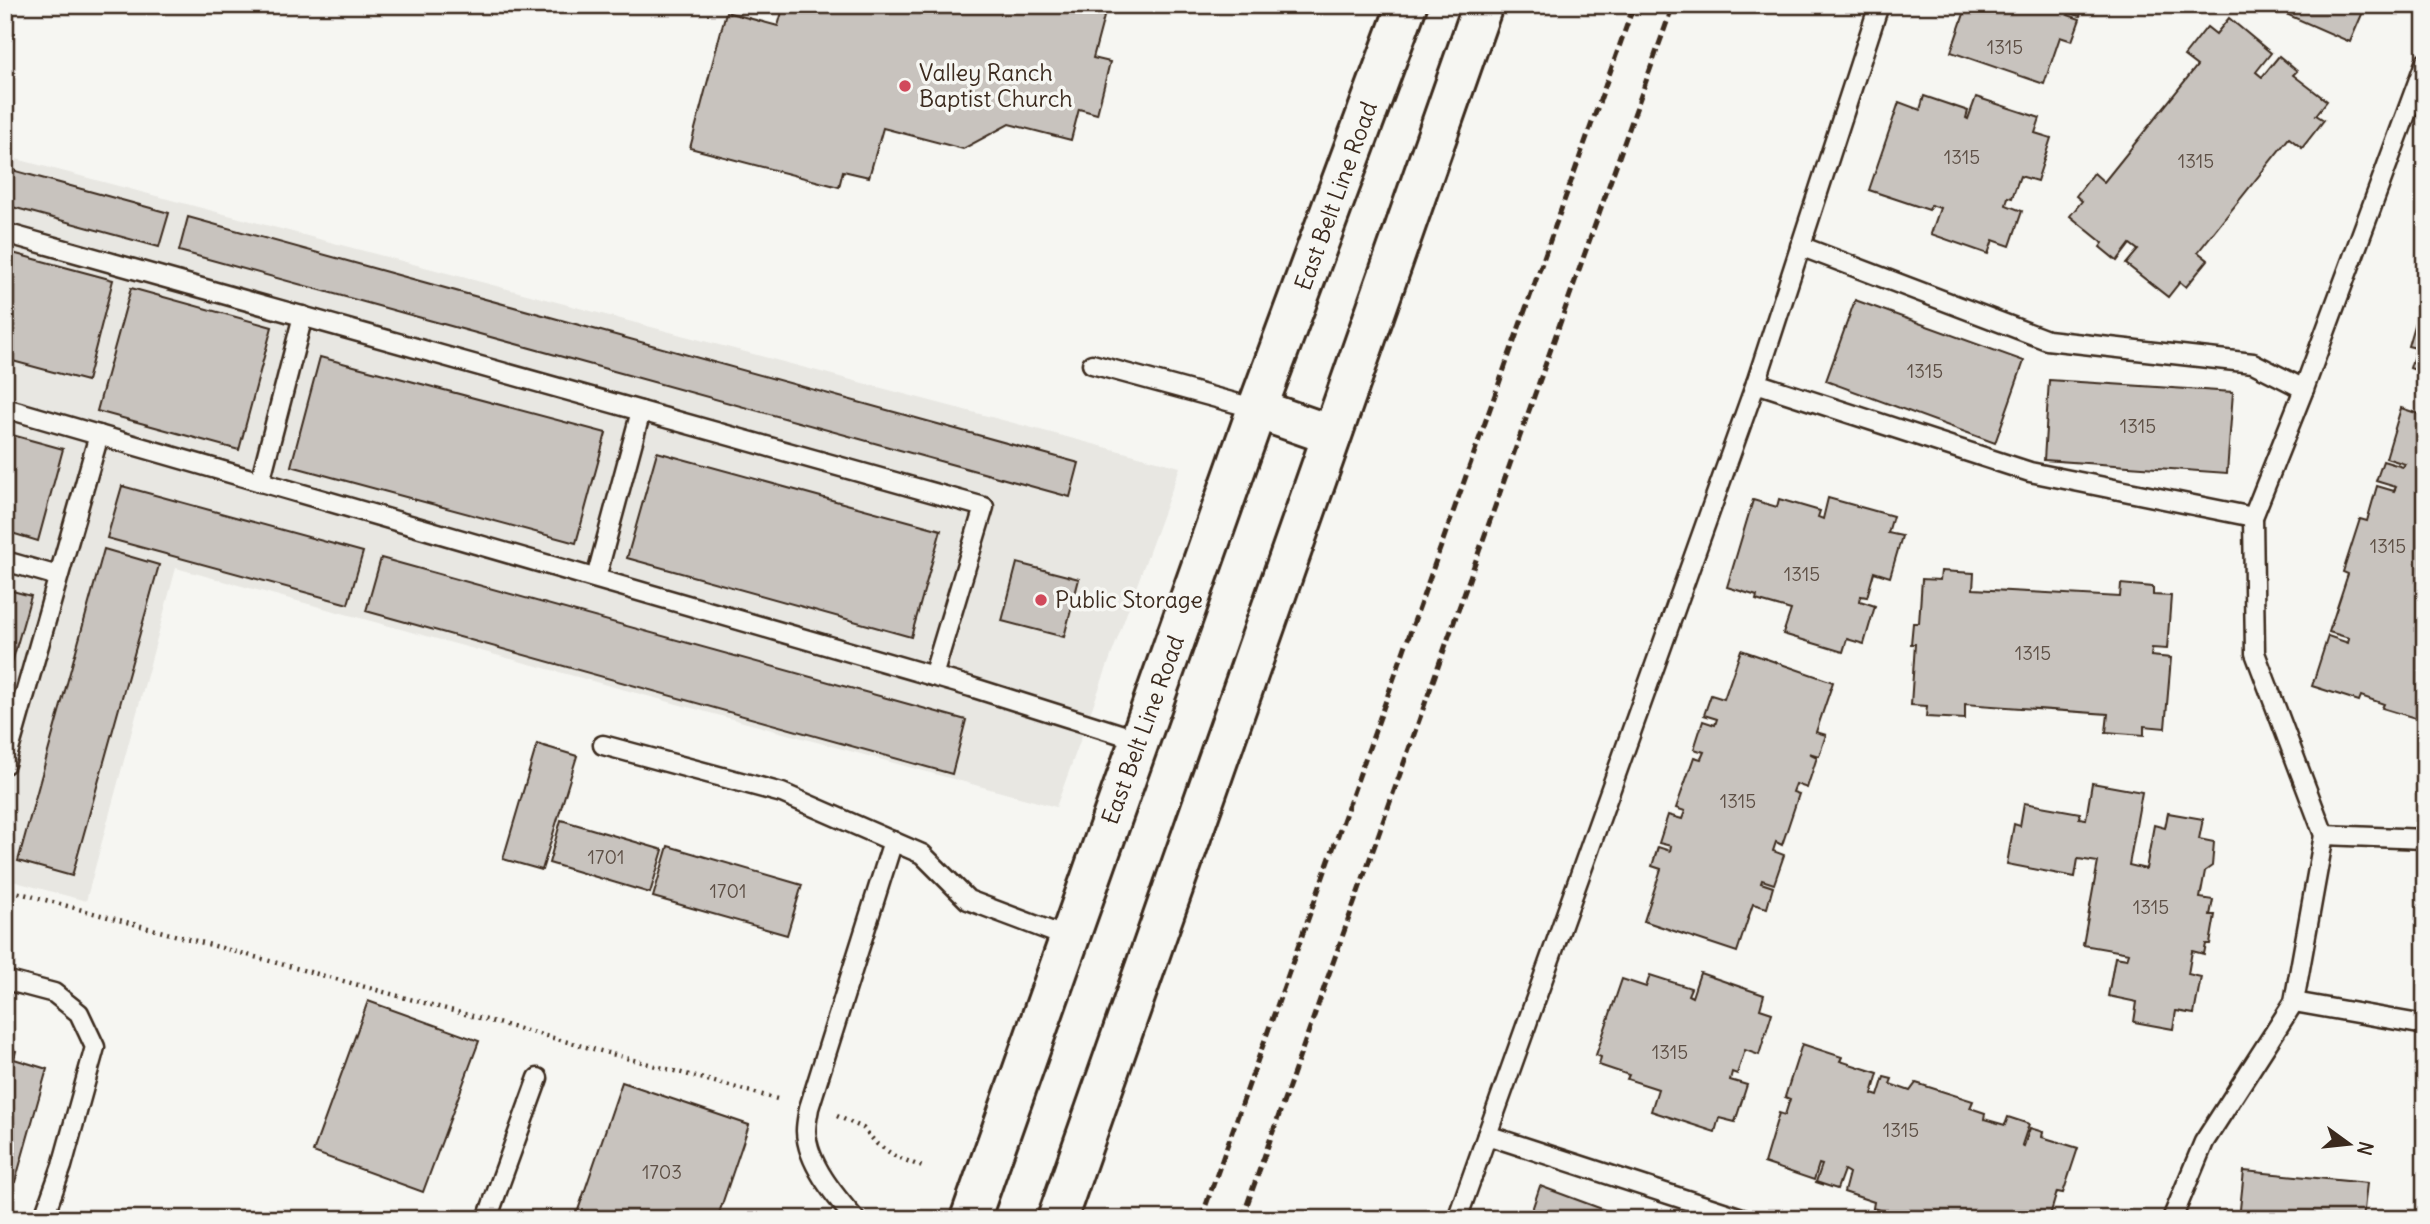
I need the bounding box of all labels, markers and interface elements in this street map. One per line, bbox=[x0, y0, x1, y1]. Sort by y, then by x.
house number: 1315 bbox=[1987, 35, 2023, 59]
place label: Valley Ranch Baptist Church bbox=[919, 58, 1073, 113]
marker: Valley Ranch Baptist Church bbox=[897, 78, 913, 94]
street label: East Belt Line Road bbox=[1288, 98, 1383, 294]
house number: 1315 bbox=[1944, 145, 1980, 169]
house number: 1315 bbox=[2178, 149, 2214, 173]
house number: 1315 bbox=[1907, 359, 1943, 383]
house number: 1315 bbox=[2120, 414, 2156, 438]
house number: 1315 bbox=[2370, 534, 2406, 558]
house number: 1315 bbox=[1784, 562, 1820, 586]
place label: Public Storage bbox=[1055, 585, 1203, 614]
marker: Public Storage bbox=[1033, 592, 1049, 608]
street label: East Belt Line Road bbox=[1095, 632, 1190, 828]
house number: 1315 bbox=[2015, 641, 2051, 665]
house number: 1315 bbox=[1720, 789, 1756, 813]
house number: 1701 bbox=[588, 845, 624, 869]
house number: 1701 bbox=[710, 879, 746, 903]
house number: 1315 bbox=[2133, 895, 2169, 919]
house number: 1315 bbox=[1652, 1040, 1688, 1064]
north arrow bbox=[2314, 1108, 2384, 1178]
house number: 1315 bbox=[1883, 1118, 1919, 1142]
text: N bbox=[2352, 1139, 2379, 1158]
house number: 1703 bbox=[642, 1160, 682, 1184]

